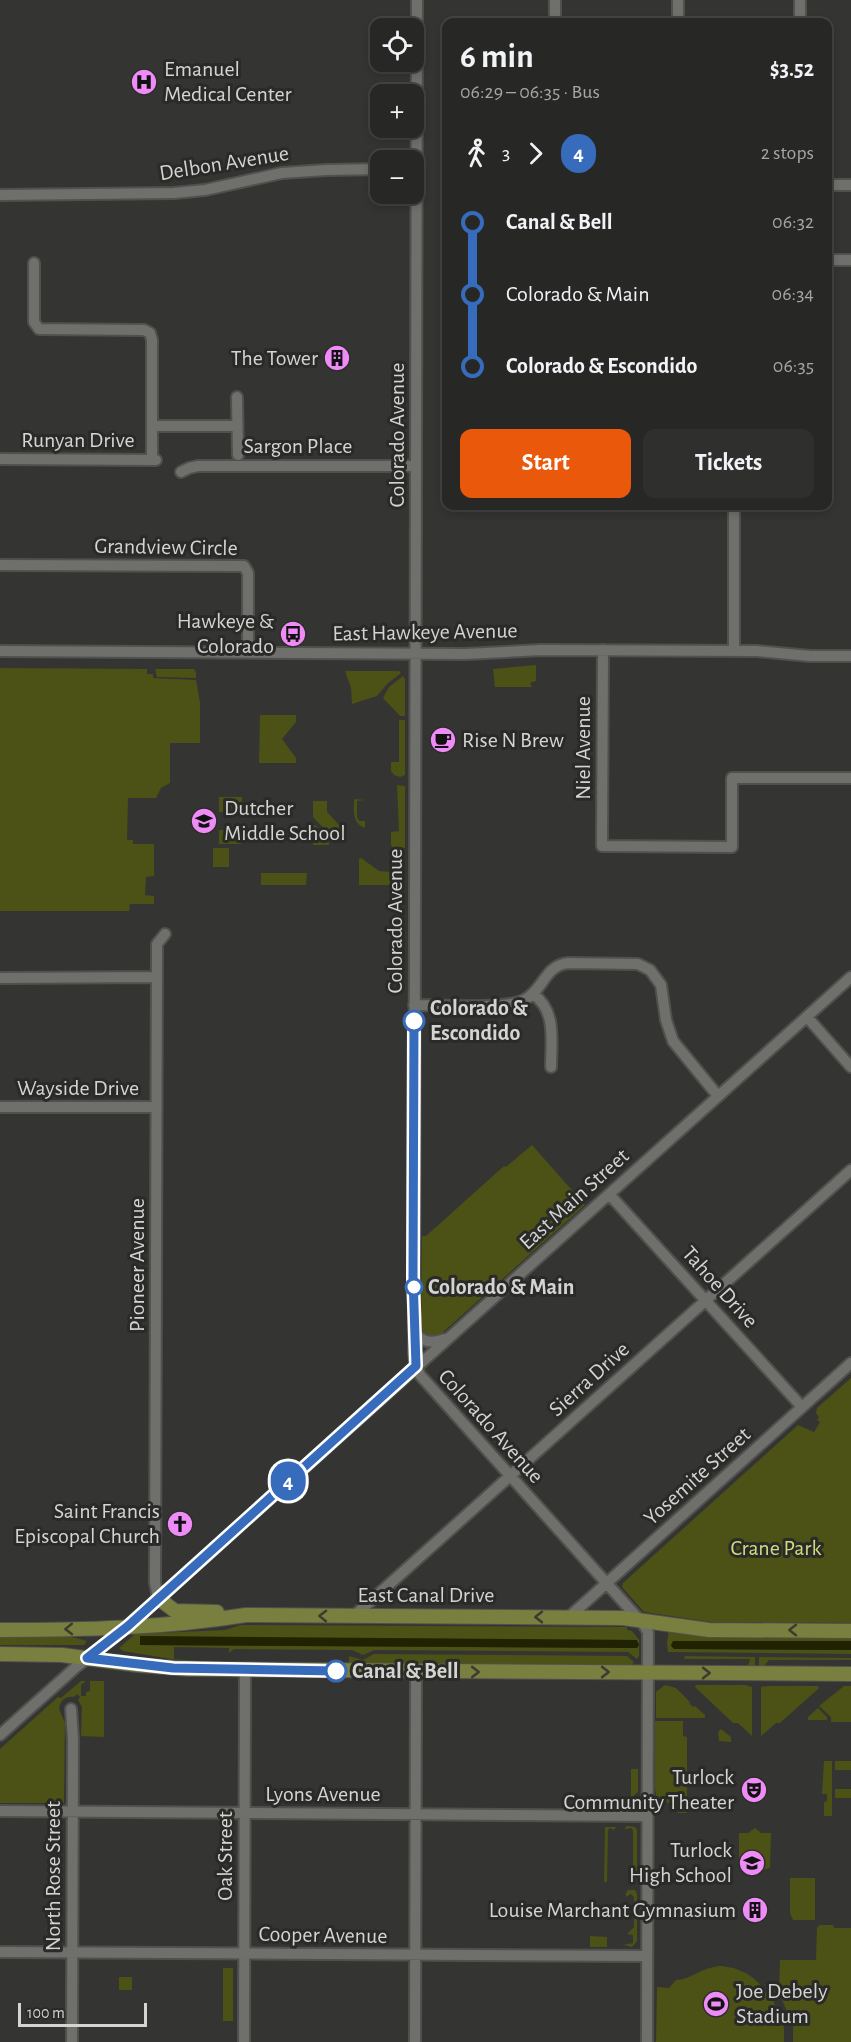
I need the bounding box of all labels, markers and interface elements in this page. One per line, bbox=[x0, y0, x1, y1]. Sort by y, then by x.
map controls bbox=[370, 18, 424, 204]
button: locate bbox=[370, 18, 424, 72]
text: 6 min bbox=[460, 41, 534, 74]
place label: Emanuel Medical Center bbox=[164, 58, 292, 105]
text: $3.52 bbox=[770, 58, 814, 80]
hospital icon: Emanuel Medical Center bbox=[129, 67, 159, 97]
text: 06:29 – 06:35 · Bus bbox=[460, 82, 600, 102]
button: + bbox=[370, 84, 424, 138]
icon: walk bbox=[460, 137, 493, 170]
icon: forward bbox=[519, 137, 552, 170]
street label: Delbon Avenue bbox=[158, 142, 290, 184]
text: 3 bbox=[502, 143, 510, 163]
text: 4 bbox=[573, 143, 584, 164]
text: 2 stops bbox=[761, 143, 814, 163]
button: − bbox=[370, 150, 424, 204]
text: Canal & Bell bbox=[506, 211, 613, 233]
text: 06:32 bbox=[772, 212, 814, 232]
text: Colorado & Main bbox=[506, 283, 650, 305]
text: 06:34 bbox=[772, 284, 814, 304]
building icon: The Tower bbox=[322, 343, 352, 373]
place label: The Tower bbox=[231, 347, 318, 369]
text: Colorado & Escondido bbox=[506, 355, 697, 377]
text: 06:35 bbox=[773, 356, 814, 376]
street label: Colorado Avenue bbox=[386, 363, 408, 507]
street label: Runyan Drive bbox=[21, 429, 135, 451]
button: Start bbox=[460, 429, 631, 498]
button: Tickets bbox=[643, 429, 814, 498]
street label: Sargon Place bbox=[244, 435, 352, 457]
street label: Grandview Circle bbox=[94, 535, 238, 559]
place label: Hawkeye & Colorado bbox=[177, 610, 275, 657]
bus stop icon: Hawkeye & Colorado bbox=[278, 619, 308, 649]
street label: East Hawkeye Avenue bbox=[332, 619, 518, 645]
street label: Niel Avenue bbox=[572, 696, 594, 800]
cafe icon: Rise N Brew bbox=[428, 725, 458, 755]
place label: Rise N Brew bbox=[462, 729, 564, 751]
place label: Dutcher Middle School bbox=[224, 797, 346, 844]
school or university icon: Dutcher Middle School bbox=[189, 806, 219, 836]
street label: Colorado Avenue bbox=[384, 849, 406, 993]
place label: Colorado & Escondido bbox=[430, 997, 528, 1044]
marker: Colorado & Escondido bbox=[403, 1010, 425, 1032]
street label: Wayside Drive bbox=[17, 1077, 139, 1099]
street label: East Main Street bbox=[515, 1144, 633, 1254]
street label: Pioneer Avenue bbox=[126, 1198, 148, 1332]
street label: Tahoe Drive bbox=[678, 1242, 762, 1332]
place label: Colorado & Main bbox=[428, 1276, 574, 1298]
marker: Colorado & Main bbox=[405, 1278, 423, 1296]
street label: Sierra Drive bbox=[545, 1338, 633, 1420]
street label: Colorado Avenue bbox=[434, 1365, 548, 1487]
street label: Yosemite Street bbox=[640, 1423, 754, 1529]
line badge: 4 bbox=[268, 1462, 308, 1500]
text: 4 bbox=[283, 1471, 293, 1492]
place label: Saint Francis Episcopal Church bbox=[14, 1500, 160, 1547]
church icon: Saint Francis Episcopal Church bbox=[165, 1509, 195, 1539]
park label: Crane Park bbox=[731, 1537, 821, 1559]
street label: East Canal Drive bbox=[358, 1584, 494, 1606]
one-way arrow bbox=[318, 1609, 327, 1622]
one-way arrow bbox=[534, 1611, 543, 1623]
one-way arrow bbox=[65, 1623, 74, 1636]
one-way arrow bbox=[788, 1624, 797, 1636]
marker: Canal & Bell bbox=[325, 1660, 347, 1682]
place label: Canal & Bell bbox=[352, 1660, 459, 1682]
one-way arrow bbox=[470, 1665, 479, 1678]
one-way arrow bbox=[600, 1666, 609, 1679]
one-way arrow bbox=[702, 1667, 711, 1679]
place label: Turlock Community Theater bbox=[563, 1766, 734, 1813]
theatre icon: Turlock Community Theater bbox=[739, 1775, 769, 1805]
street label: Lyons Avenue bbox=[265, 1783, 381, 1805]
street label: North Rose Street bbox=[42, 1801, 64, 1951]
street label: Oak Street bbox=[214, 1811, 236, 1901]
place label: Turlock High School bbox=[629, 1839, 732, 1886]
school or university icon: Turlock High School bbox=[737, 1848, 767, 1878]
building icon: Louise Marchant Gymnasium bbox=[740, 1895, 770, 1925]
place label: Louise Marchant Gymnasium bbox=[489, 1899, 736, 1921]
street label: Cooper Avenue bbox=[258, 1923, 388, 1947]
place label: Joe Debely Stadium bbox=[736, 1980, 828, 2027]
sports icon: Joe Debely Stadium bbox=[701, 1989, 731, 2019]
scale bar bbox=[18, 2000, 147, 2028]
text: 100 m bbox=[27, 2005, 65, 2021]

